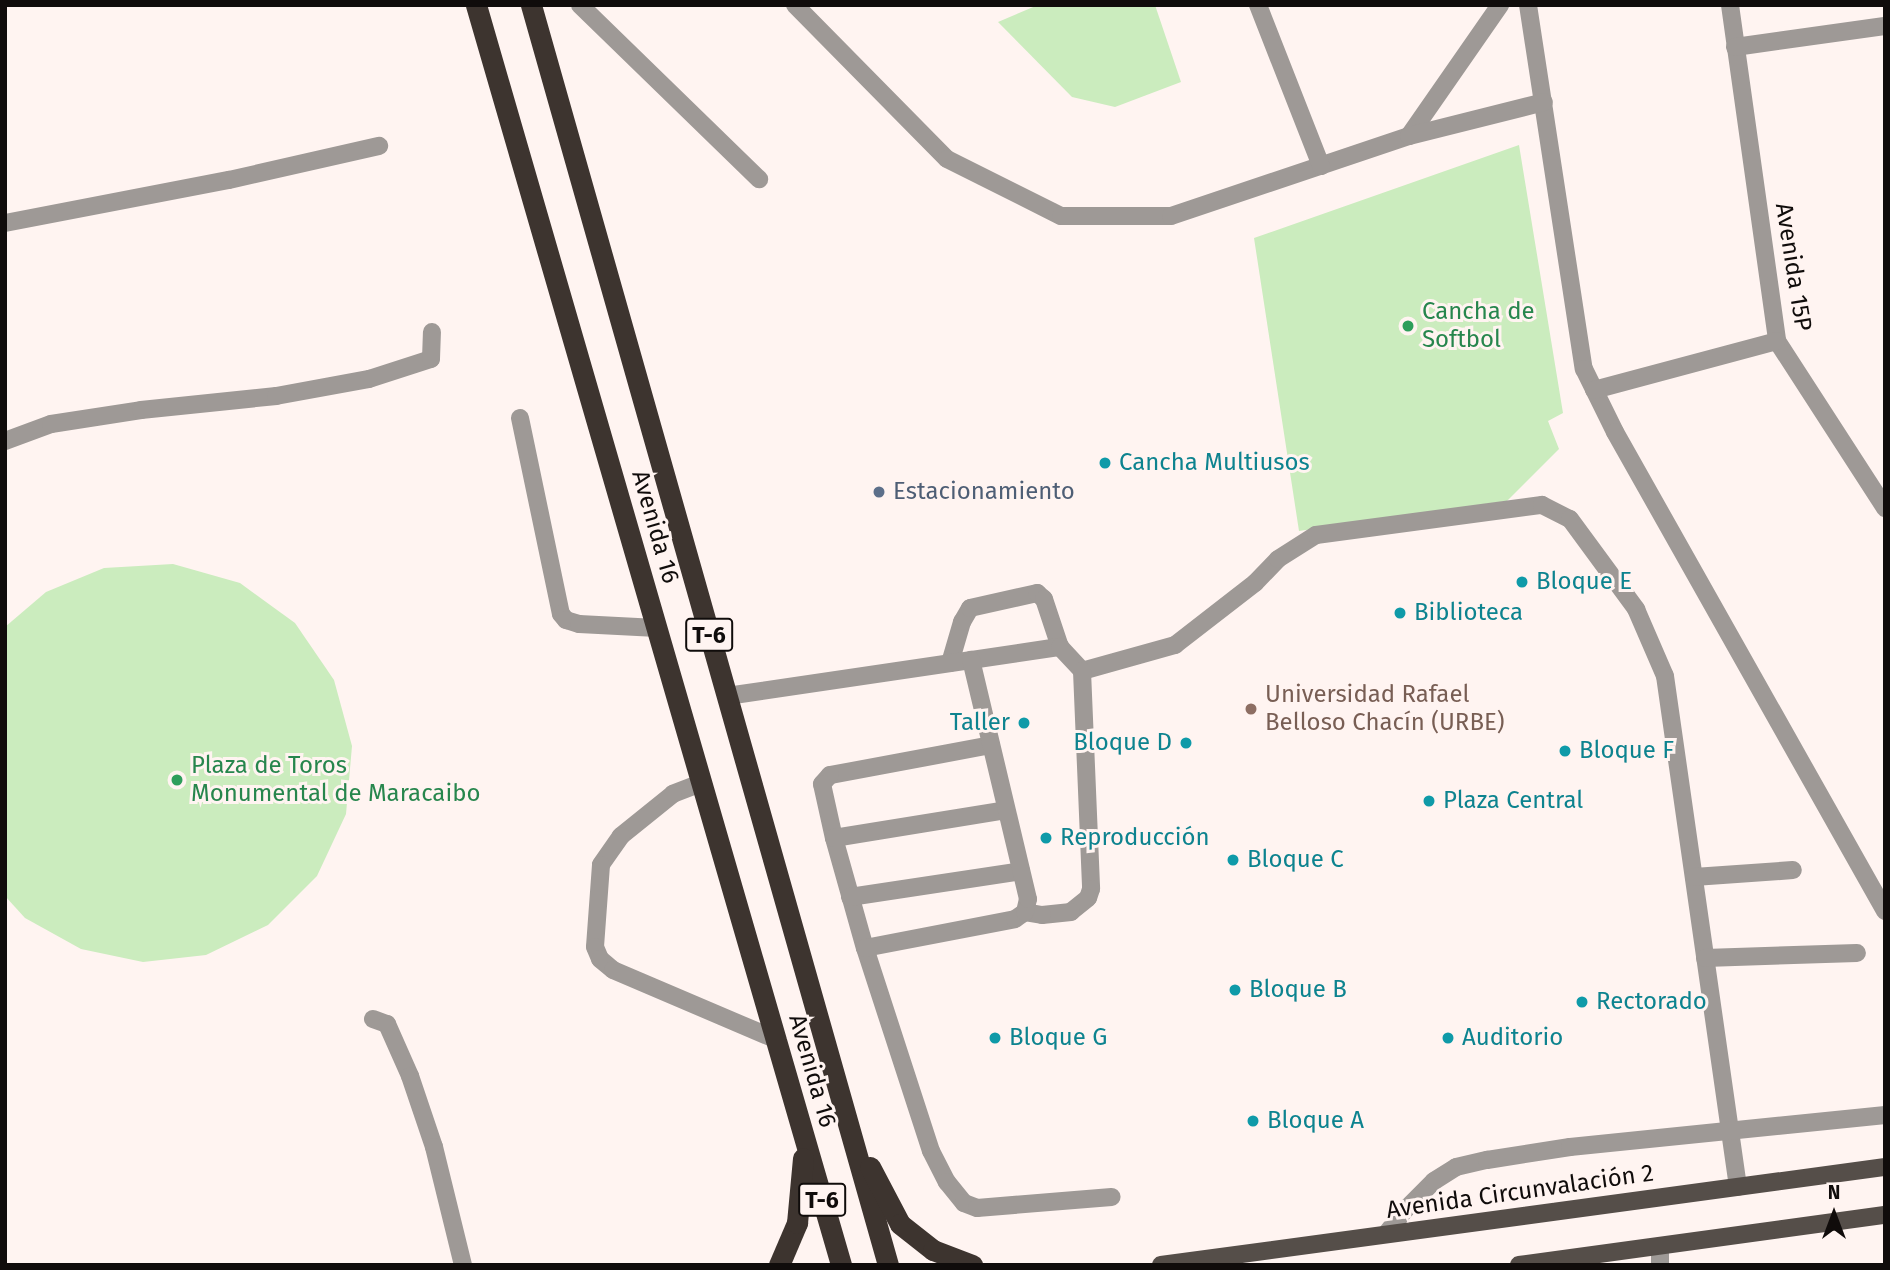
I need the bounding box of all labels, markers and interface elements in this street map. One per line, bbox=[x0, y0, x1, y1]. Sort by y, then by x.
street label: Avenida 15P bbox=[1769, 201, 1817, 333]
place label: Cancha de Softbol bbox=[1422, 298, 1535, 354]
marker: Cancha de Softbol bbox=[1400, 318, 1416, 334]
place label: Cancha Multiusos bbox=[1119, 449, 1310, 477]
marker: Cancha Multiusos bbox=[1097, 455, 1113, 471]
street label: Avenida 16 bbox=[625, 467, 685, 587]
place label: Estacionamiento bbox=[893, 478, 1075, 506]
marker: Estacionamiento bbox=[871, 484, 887, 500]
place label: Bloque E bbox=[1536, 568, 1632, 596]
marker: Bloque E bbox=[1514, 574, 1530, 590]
place label: Biblioteca bbox=[1414, 599, 1523, 627]
marker: Biblioteca bbox=[1392, 605, 1408, 621]
road number: T-6 bbox=[684, 615, 734, 654]
place label: Universidad Rafael Belloso Chacín (URBE) bbox=[1265, 681, 1505, 737]
marker: Universidad Rafael Belloso Chacín (URBE) bbox=[1243, 701, 1259, 717]
place label: Taller bbox=[950, 709, 1010, 737]
marker: Taller bbox=[1016, 715, 1032, 731]
place label: Bloque D bbox=[1073, 729, 1172, 757]
marker: Bloque D bbox=[1178, 735, 1194, 751]
place label: Bloque F bbox=[1579, 737, 1674, 765]
marker: Bloque F bbox=[1557, 743, 1573, 759]
place label: Plaza de Toros Monumental de Maracaibo bbox=[191, 752, 480, 808]
marker: Plaza de Toros Monumental de Maracaibo bbox=[169, 772, 185, 788]
place label: Plaza Central bbox=[1443, 787, 1583, 815]
marker: Plaza Central bbox=[1421, 793, 1437, 809]
place label: Reproducción bbox=[1060, 824, 1210, 852]
marker: Reproducción bbox=[1038, 830, 1054, 846]
place label: Bloque C bbox=[1247, 846, 1344, 874]
marker: Bloque C bbox=[1225, 852, 1241, 868]
place label: Bloque B bbox=[1249, 976, 1347, 1004]
marker: Bloque B bbox=[1227, 982, 1243, 998]
place label: Rectorado bbox=[1596, 988, 1707, 1016]
marker: Rectorado bbox=[1574, 994, 1590, 1010]
street label: Avenida 16 bbox=[782, 1011, 842, 1131]
place label: Bloque G bbox=[1009, 1024, 1107, 1052]
place label: Auditorio bbox=[1462, 1024, 1563, 1052]
marker: Bloque G bbox=[987, 1030, 1003, 1046]
marker: Auditorio bbox=[1440, 1030, 1456, 1046]
place label: Bloque A bbox=[1267, 1107, 1364, 1135]
marker: Bloque A bbox=[1245, 1113, 1261, 1129]
street label: Avenida Circunvalación 2 bbox=[1384, 1159, 1656, 1225]
north arrow bbox=[1799, 1179, 1869, 1249]
road number: T-6 bbox=[798, 1180, 846, 1219]
text: N bbox=[1828, 1181, 1840, 1204]

